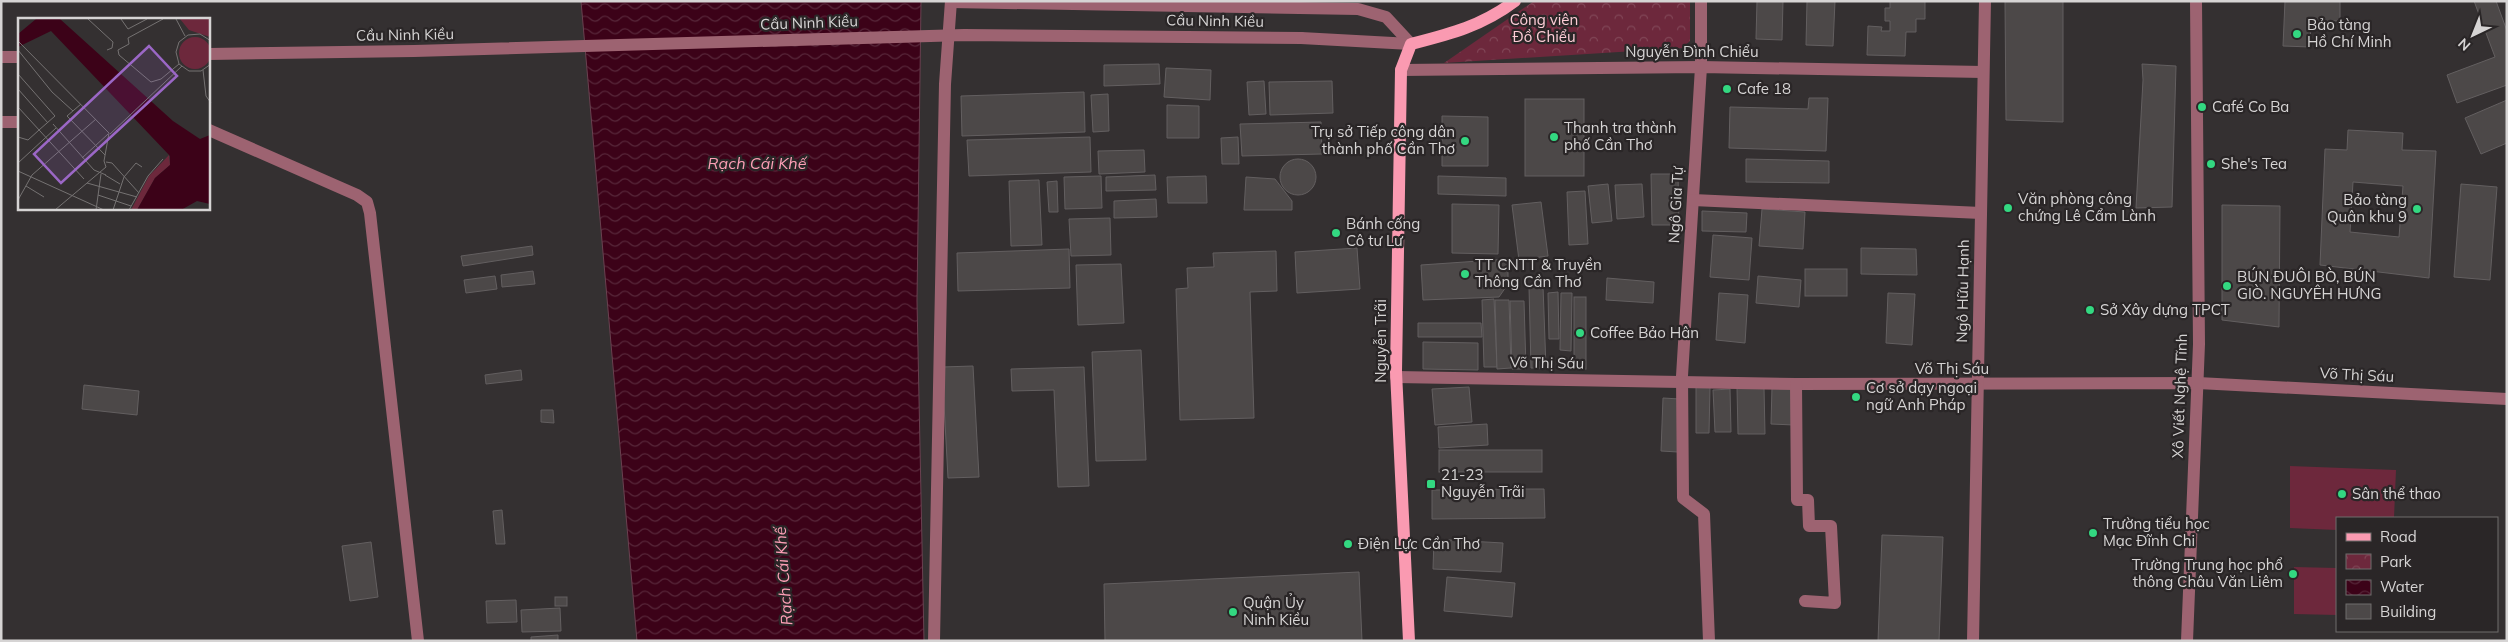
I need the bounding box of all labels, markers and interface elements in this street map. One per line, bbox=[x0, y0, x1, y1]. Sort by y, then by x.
street label: Cầu Ninh Kiều bbox=[1166, 10, 1264, 31]
park label: Công viên Đồ Chiểu bbox=[1510, 10, 1578, 46]
north arrow bbox=[2448, 10, 2498, 60]
street label: Cầu Ninh Kiều bbox=[760, 11, 858, 34]
place label: Bảo tàng Hồ Chí Minh bbox=[2307, 15, 2392, 51]
inset map bbox=[18, 18, 210, 210]
street label: Cầu Ninh Kiều bbox=[356, 24, 454, 45]
marker: Bảo tàng Hồ Chí Minh bbox=[2291, 28, 2303, 40]
text: N bbox=[2454, 34, 2474, 55]
street label: Nguyễn Đình Chiểu bbox=[1625, 42, 1759, 61]
place label: Cafe 18 bbox=[1737, 79, 1791, 98]
marker: Cafe 18 bbox=[1721, 83, 1733, 95]
place label: Café Co Ba bbox=[2212, 97, 2289, 116]
marker: Café Co Ba bbox=[2196, 101, 2208, 113]
place label: Thanh tra thành phố Cần Thơ bbox=[1564, 118, 1677, 154]
place label: Trụ sở Tiếp công dân thành phố Cần Thơ bbox=[1311, 122, 1455, 158]
marker: Thanh tra thành phố Cần Thơ bbox=[1548, 131, 1560, 143]
marker: Trụ sở Tiếp công dân thành phố Cần Thơ bbox=[1459, 135, 1471, 147]
water label: Rạch Cái Khế bbox=[708, 153, 808, 173]
place label: She's Tea bbox=[2221, 154, 2287, 173]
marker: She's Tea bbox=[2205, 158, 2217, 170]
street label: Ngô Gia Tự bbox=[1664, 165, 1687, 244]
place label: Văn phòng công chứng Lê Cẩm Lành bbox=[2018, 189, 2156, 225]
place label: Bảo tàng Quân khu 9 bbox=[2327, 190, 2407, 226]
marker: Văn phòng công chứng Lê Cẩm Lành bbox=[2002, 202, 2014, 214]
marker: Bảo tàng Quân khu 9 bbox=[2411, 203, 2423, 215]
place label: Bánh cống Cô tư Lư bbox=[1346, 214, 1420, 250]
marker: Bánh cống Cô tư Lư bbox=[1330, 227, 1342, 239]
street label: Ngô Hữu Hạnh bbox=[1952, 239, 1973, 343]
place label: TT CNTT & Truyền Thông Cần Thơ bbox=[1475, 255, 1602, 291]
place label: BÚN ĐUÔI BÒ, BÚN GIÒ. NGUYÊH HƯNG bbox=[2237, 267, 2382, 303]
marker: TT CNTT & Truyền Thông Cần Thơ bbox=[1459, 268, 1471, 280]
marker: BÚN ĐUÔI BÒ, BÚN GIÒ. NGUYÊH HƯNG bbox=[2221, 280, 2233, 292]
street label: Nguyễn Trãi bbox=[1371, 299, 1390, 383]
place label: Sở Xây dựng TPCT bbox=[2100, 300, 2230, 319]
marker: Sở Xây dựng TPCT bbox=[2084, 304, 2096, 316]
place label: Coffee Bảo Hân bbox=[1590, 323, 1699, 342]
marker: Coffee Bảo Hân bbox=[1574, 327, 1586, 339]
street label: Xô Viết Nghệ Tĩnh bbox=[2168, 333, 2191, 459]
street label: Võ Thị Sáu bbox=[1510, 352, 1584, 373]
street label: Võ Thị Sáu bbox=[1915, 359, 1989, 378]
street label: Võ Thị Sáu bbox=[2319, 363, 2395, 386]
place label: Cơ sở dạy ngoại ngữ Anh Pháp bbox=[1866, 378, 1977, 414]
marker: Cơ sở dạy ngoại ngữ Anh Pháp bbox=[1850, 391, 1862, 403]
place label: 21-23 Nguyễn Trãi bbox=[1441, 465, 1525, 501]
marker: 21-23 Nguyễn Trãi bbox=[1425, 478, 1437, 490]
place label: Sân thể thao bbox=[2352, 484, 2441, 503]
marker: Sân thể thao bbox=[2336, 488, 2348, 500]
place label: Trường tiểu học Mạc Đĩnh Chi bbox=[2103, 514, 2210, 550]
legend bbox=[2336, 517, 2498, 632]
water label: Rạch Cái Khế bbox=[769, 525, 796, 626]
marker: Trường tiểu học Mạc Đĩnh Chi bbox=[2087, 527, 2099, 539]
text: Road bbox=[2380, 527, 2417, 546]
place label: Điện Lực Cần Thơ bbox=[1358, 534, 1480, 553]
marker: Điện Lực Cần Thơ bbox=[1342, 538, 1354, 550]
text: Park bbox=[2380, 552, 2412, 571]
place label: Trường Trung học phổ thông Châu Văn Liêm bbox=[2132, 555, 2283, 591]
marker: Trường Trung học phổ thông Châu Văn Liêm bbox=[2287, 568, 2299, 580]
text: Water bbox=[2380, 577, 2424, 596]
place label: Quận Ủy Ninh Kiều bbox=[1243, 593, 1309, 629]
text: Building bbox=[2380, 602, 2436, 621]
marker: Quận Ủy Ninh Kiều bbox=[1227, 606, 1239, 618]

